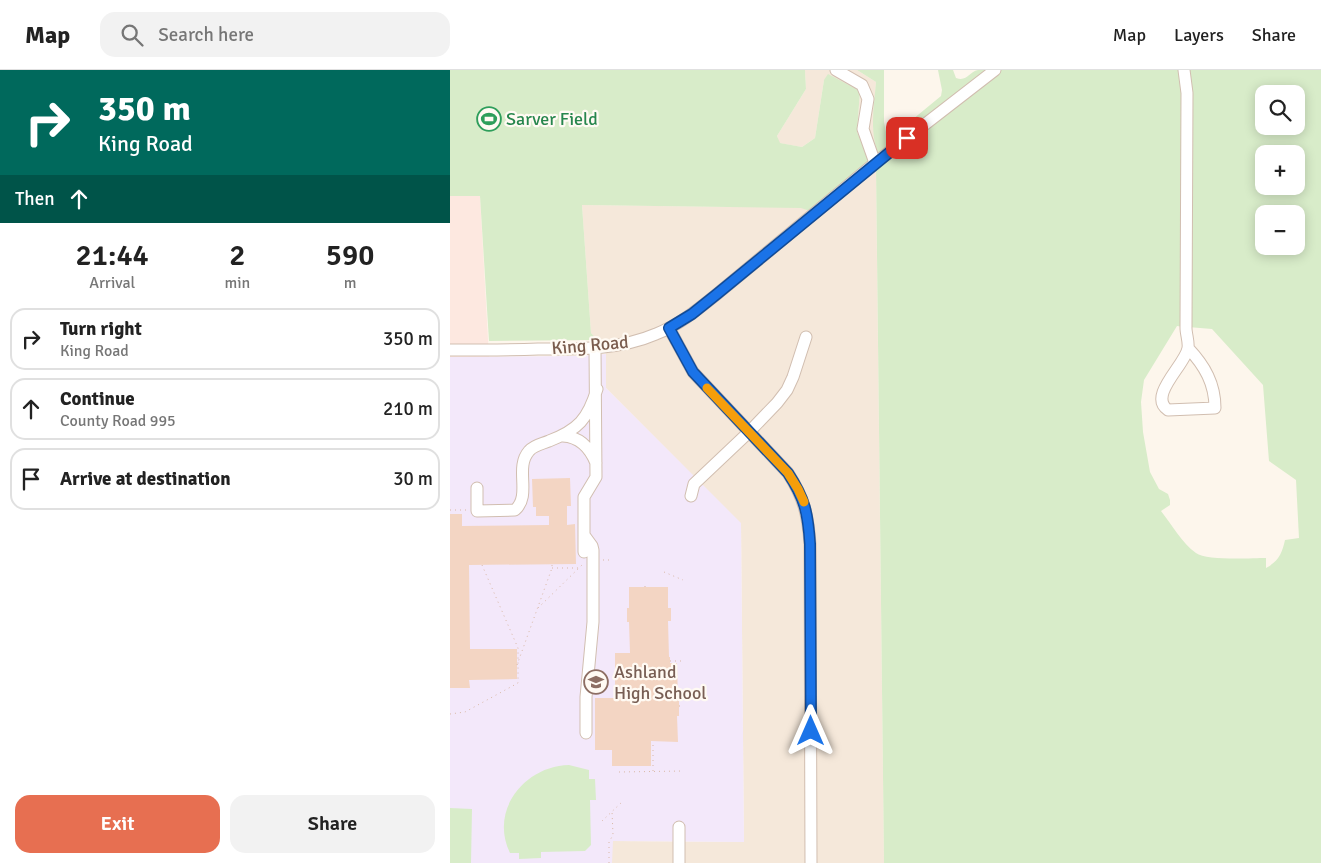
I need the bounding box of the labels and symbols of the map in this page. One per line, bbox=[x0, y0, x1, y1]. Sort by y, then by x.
sports icon: Sarver Field bbox=[476, 106, 502, 132]
place label: Sarver Field bbox=[506, 108, 598, 130]
pin bbox=[886, 117, 928, 159]
street label: King Road bbox=[550, 331, 630, 359]
place label: Ashland High School bbox=[614, 661, 707, 704]
school or university icon: Ashland High School bbox=[583, 669, 609, 695]
position arrow bbox=[784, 704, 836, 756]

